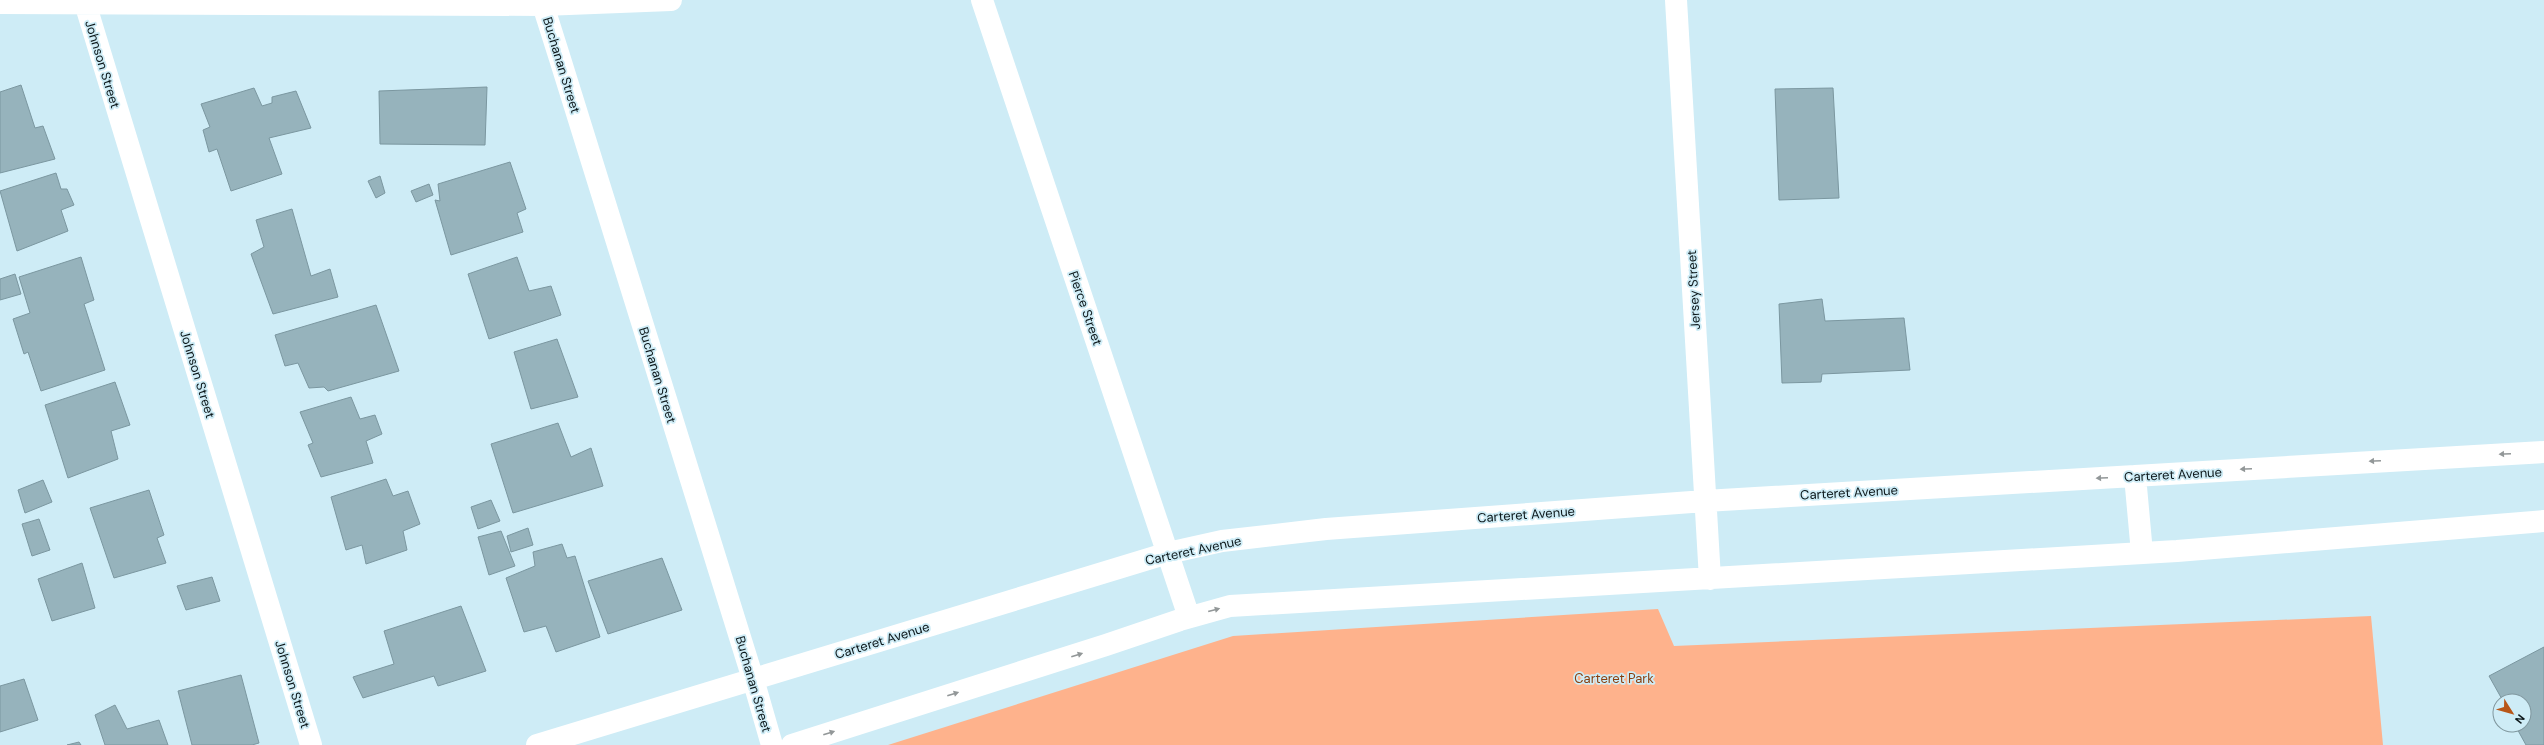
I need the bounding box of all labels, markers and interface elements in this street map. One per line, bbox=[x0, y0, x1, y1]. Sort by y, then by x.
street label: Buchanan Street bbox=[539, 15, 584, 115]
street label: Johnson Street bbox=[81, 18, 124, 110]
street label: Jersey Street bbox=[1683, 250, 1704, 330]
street label: Pierce Street bbox=[1065, 269, 1106, 348]
street label: Buchanan Street bbox=[635, 325, 680, 425]
street label: Johnson Street bbox=[176, 328, 219, 420]
one-way arrow bbox=[2498, 451, 2511, 457]
one-way arrow bbox=[2369, 458, 2381, 465]
street label: Carteret Avenue bbox=[2124, 463, 2222, 486]
one-way arrow bbox=[2240, 466, 2252, 473]
one-way arrow bbox=[2096, 474, 2108, 481]
street label: Carteret Avenue bbox=[1800, 481, 1898, 504]
street label: Carteret Avenue bbox=[1477, 503, 1575, 526]
street label: Carteret Avenue bbox=[1143, 532, 1243, 569]
one-way arrow bbox=[1207, 607, 1220, 613]
street label: Carteret Avenue bbox=[833, 618, 931, 663]
street label: Buchanan Street bbox=[732, 634, 775, 734]
street label: Johnson Street bbox=[271, 638, 314, 730]
one-way arrow bbox=[1071, 652, 1083, 658]
park label: Carteret Park bbox=[1574, 670, 1654, 687]
one-way arrow bbox=[947, 691, 959, 697]
north arrow bbox=[2492, 693, 2532, 733]
text: N bbox=[2512, 712, 2528, 726]
one-way arrow bbox=[823, 730, 835, 736]

